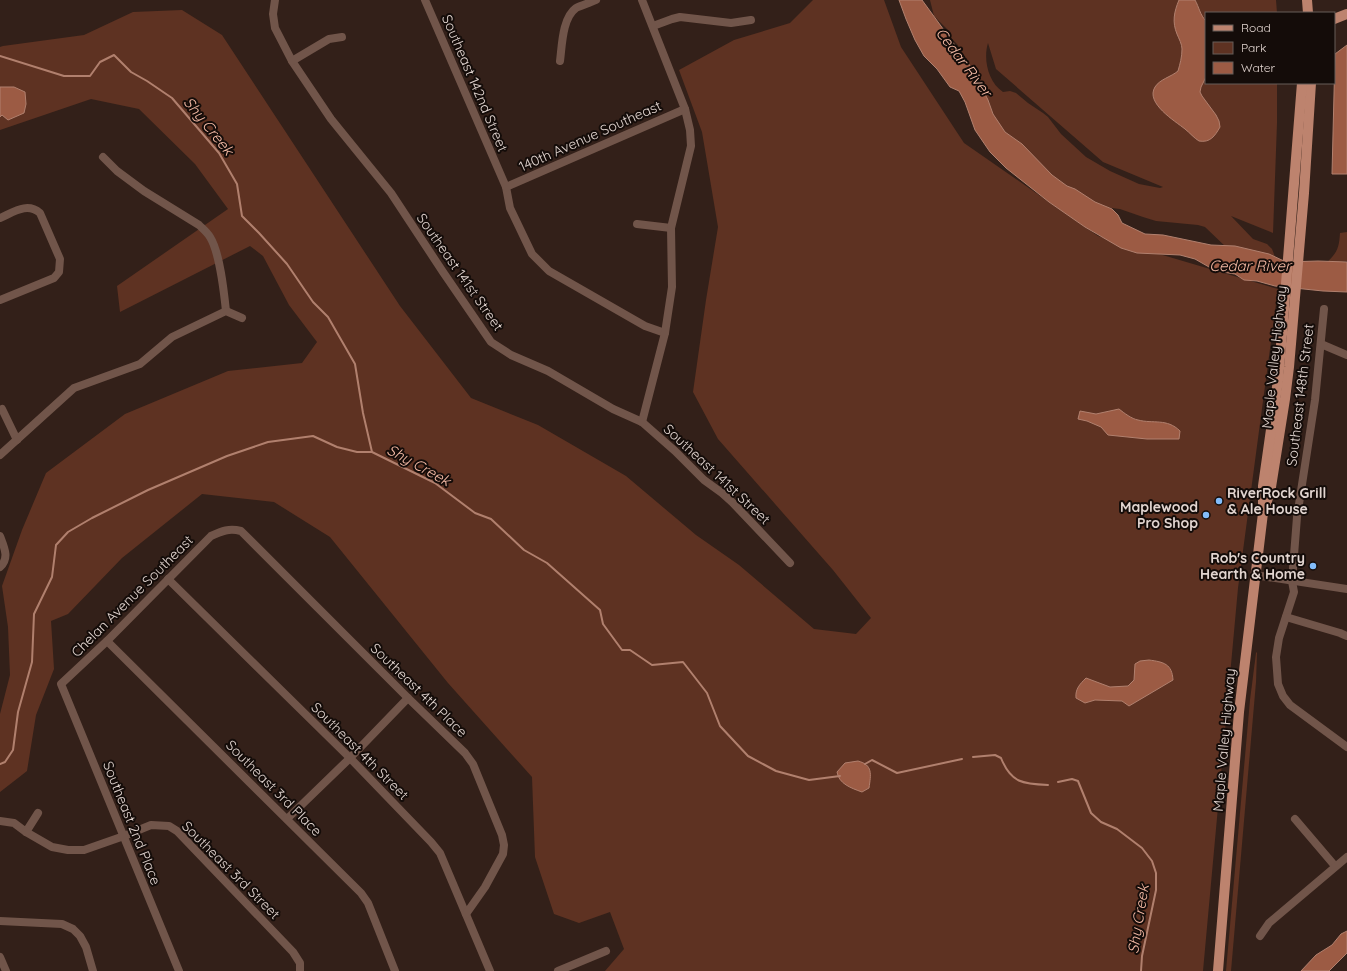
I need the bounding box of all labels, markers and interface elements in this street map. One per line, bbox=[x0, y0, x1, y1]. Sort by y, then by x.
street label: Southeast 142nd Street bbox=[438, 12, 512, 155]
legend bbox=[1205, 12, 1335, 84]
text: Road bbox=[1241, 20, 1271, 35]
water label: Cedar River bbox=[932, 24, 998, 102]
text: Park bbox=[1241, 40, 1266, 55]
text: Water bbox=[1241, 60, 1276, 75]
water label: Shy Creek bbox=[180, 93, 240, 161]
street label: 140th Avenue Southeast bbox=[516, 96, 664, 175]
street label: Southeast 141st Street bbox=[413, 210, 507, 334]
water label: Cedar River bbox=[1209, 256, 1293, 275]
street label: Maple Valley Highway bbox=[1258, 285, 1290, 429]
street label: Southeast 148th Street bbox=[1282, 323, 1318, 467]
street label: Southeast 141st Street bbox=[660, 420, 774, 528]
water label: Shy Creek bbox=[384, 440, 456, 491]
place label: RiverRock Grill & Ale House bbox=[1227, 484, 1326, 518]
marker: RiverRock Grill & Ale House bbox=[1214, 496, 1224, 506]
place label: Maplewood Pro Shop bbox=[1120, 498, 1198, 532]
marker: Maplewood Pro Shop bbox=[1201, 510, 1211, 520]
street label: Chelan Avenue Southeast bbox=[67, 531, 197, 661]
place label: Rob's Country Hearth & Home bbox=[1200, 549, 1305, 583]
marker: Rob's Country Hearth & Home bbox=[1308, 561, 1318, 571]
street label: Southeast 4th Place bbox=[367, 639, 471, 741]
street label: Maple Valley Highway bbox=[1209, 668, 1239, 812]
street label: Southeast 4th Street bbox=[307, 698, 413, 804]
street label: Southeast 3rd Place bbox=[222, 736, 326, 840]
street label: Southeast 2nd Place bbox=[99, 758, 165, 888]
street label: Southeast 3rd Street bbox=[178, 817, 284, 923]
water label: Shy Creek bbox=[1123, 881, 1153, 955]

